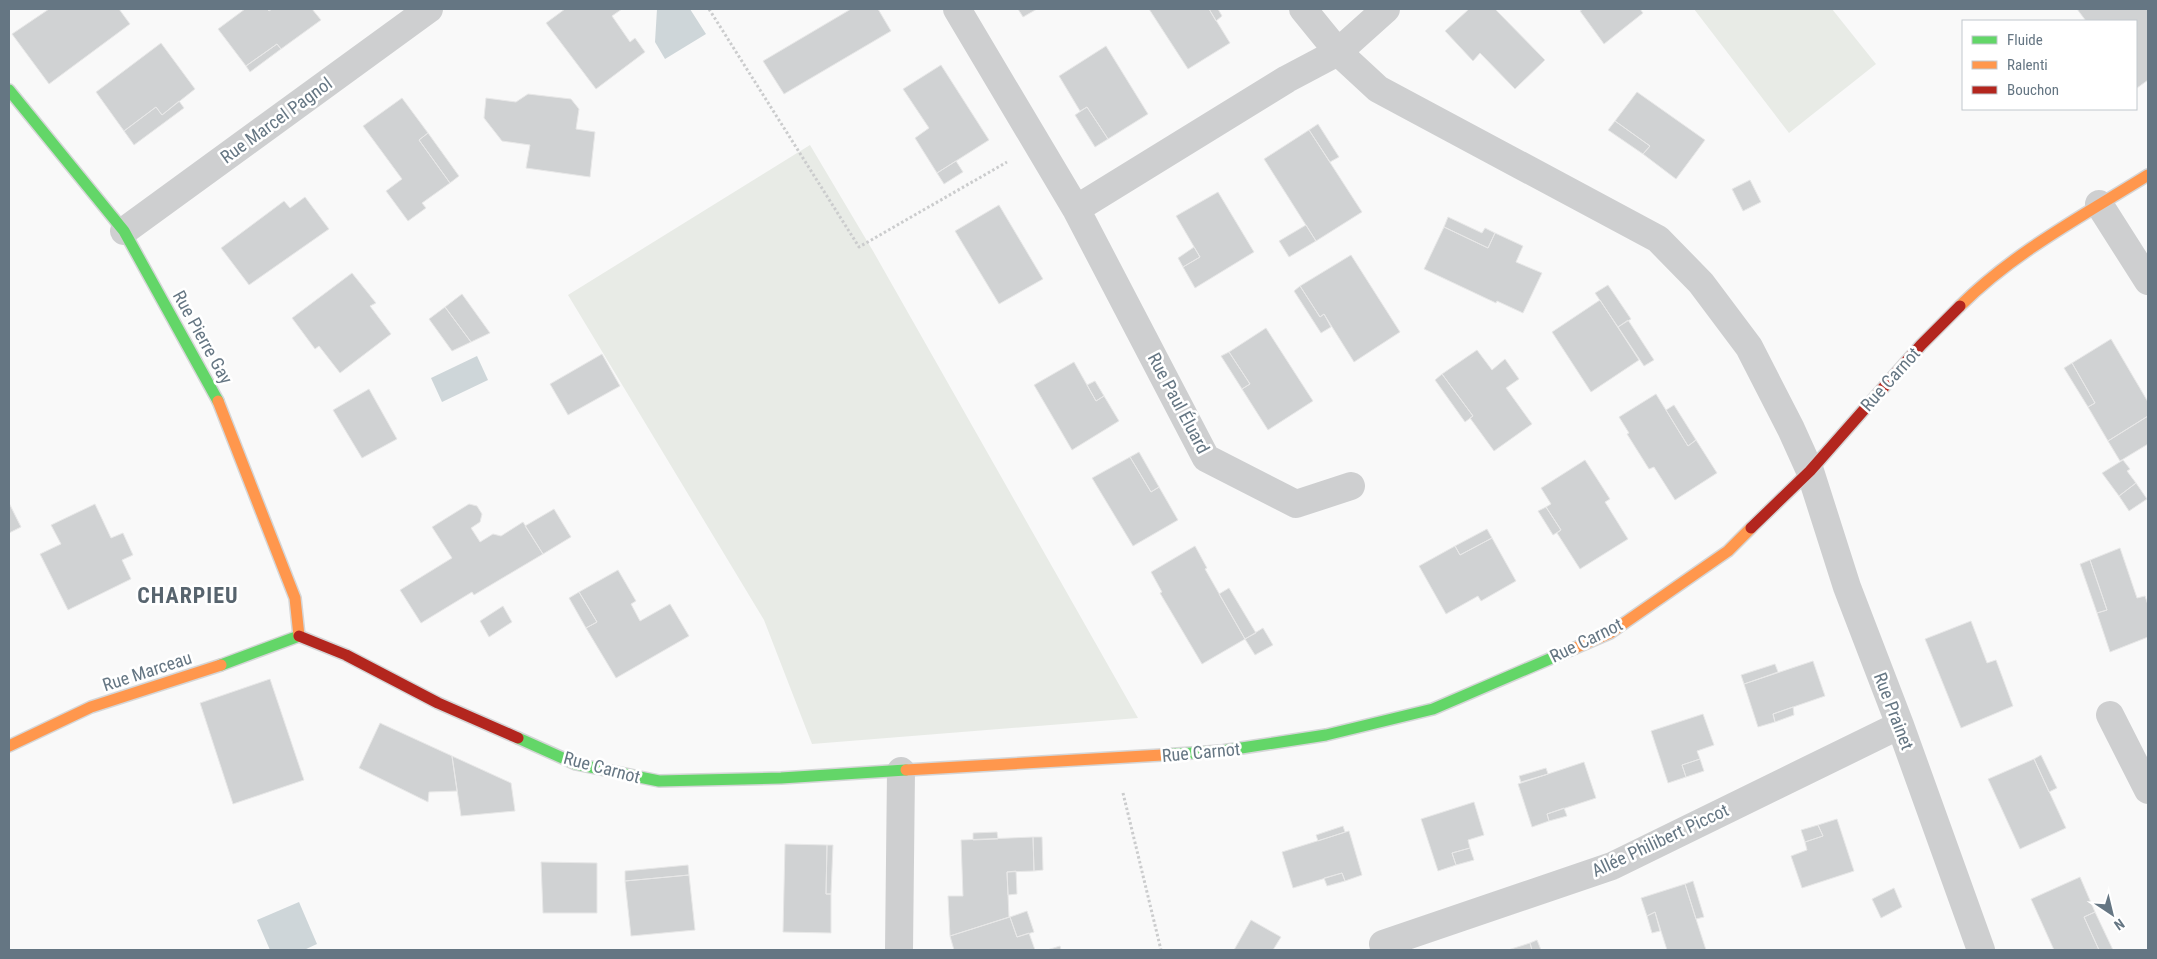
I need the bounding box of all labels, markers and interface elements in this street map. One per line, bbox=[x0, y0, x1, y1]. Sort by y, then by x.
legend bbox=[1962, 20, 2137, 110]
text: Fluide bbox=[2007, 31, 2043, 49]
text: Ralenti bbox=[2007, 56, 2048, 74]
street label: Rue Marcel Pagnol bbox=[216, 73, 336, 167]
text: Bouchon bbox=[2007, 81, 2059, 99]
street label: Rue Pierre Gay bbox=[169, 287, 237, 388]
street label: Rue Carnot bbox=[1856, 343, 1924, 415]
street label: Rue Paul Éluard bbox=[1144, 349, 1214, 457]
district label: CHARPIEU bbox=[137, 583, 239, 608]
street label: Rue Carnot bbox=[1546, 613, 1626, 667]
street label: Rue Marceau bbox=[100, 647, 194, 695]
street label: Rue Prainet bbox=[1870, 669, 1918, 753]
street label: Rue Carnot bbox=[1161, 738, 1241, 766]
street label: Rue Carnot bbox=[562, 747, 642, 787]
street label: Allée Philibert Piccot bbox=[1588, 799, 1732, 881]
north arrow bbox=[2087, 889, 2137, 939]
text: N bbox=[2111, 916, 2128, 934]

